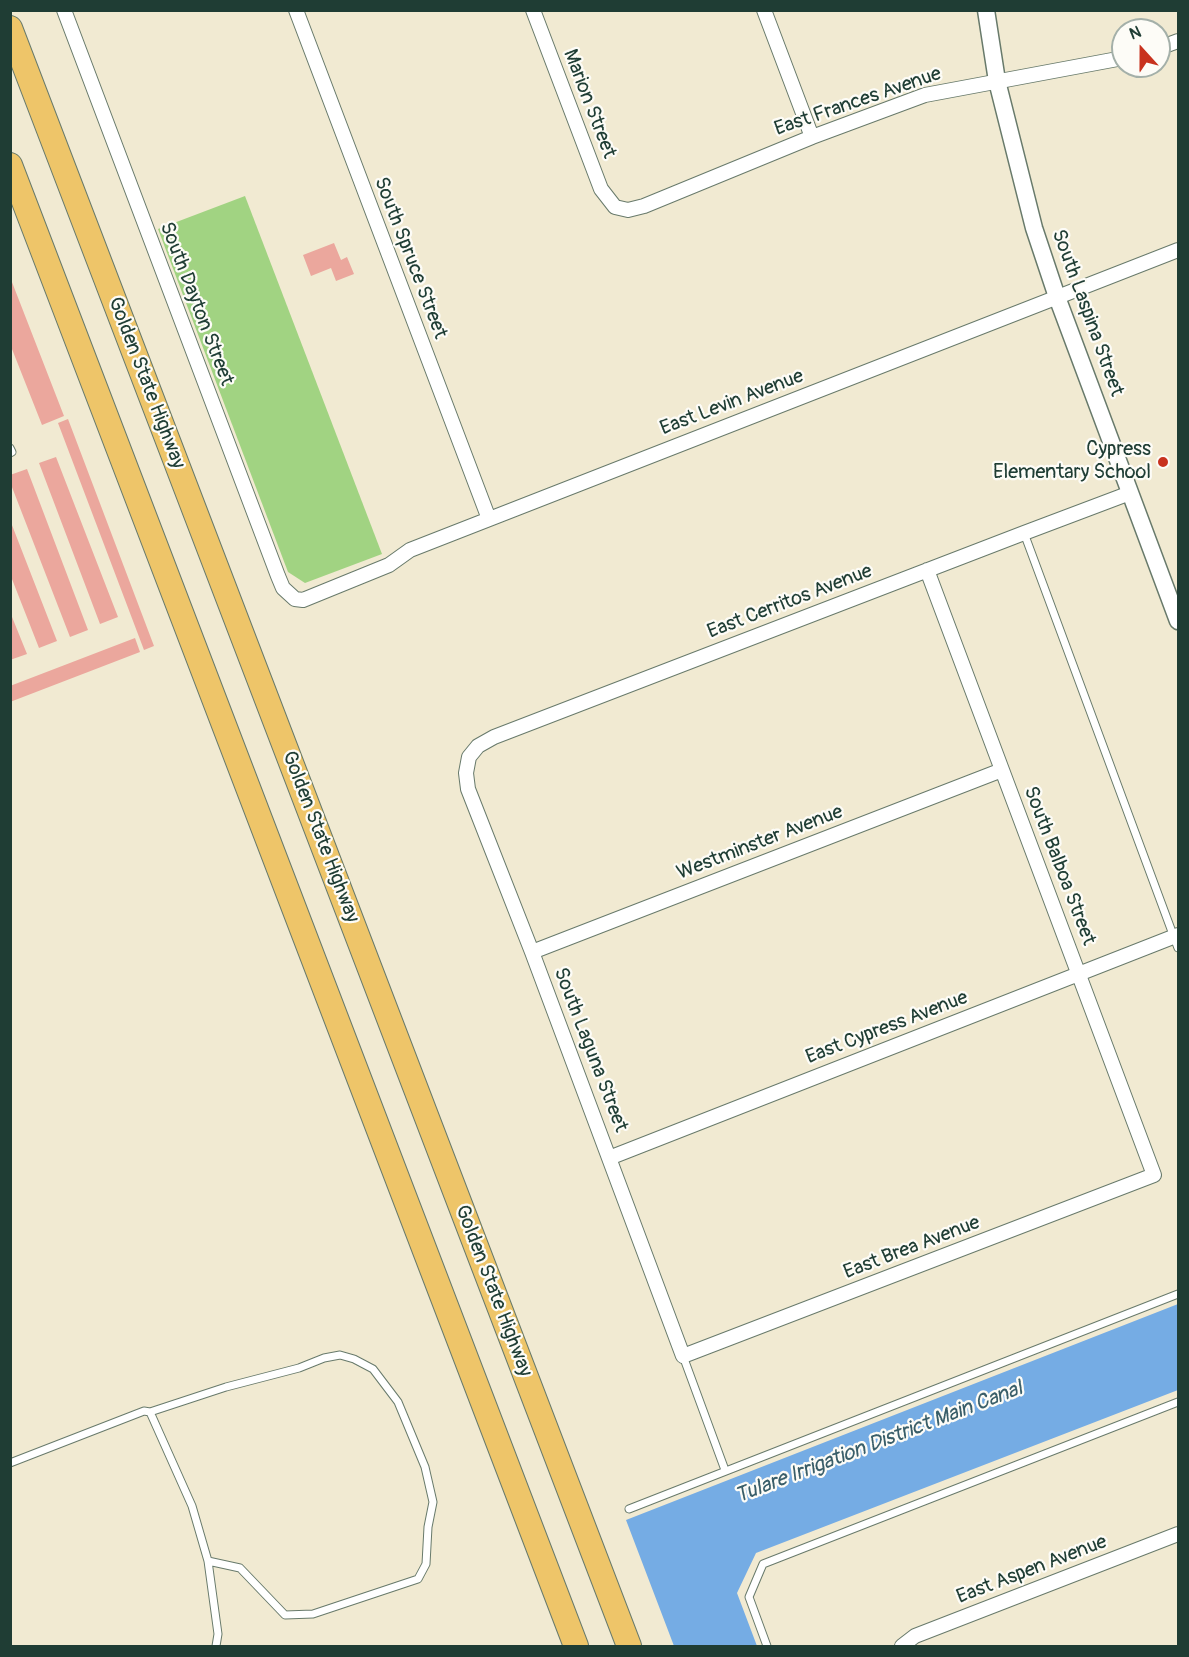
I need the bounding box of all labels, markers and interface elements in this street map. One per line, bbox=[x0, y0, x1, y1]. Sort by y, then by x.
north arrow bbox=[1111, 18, 1171, 78]
text: N bbox=[1127, 22, 1144, 44]
street label: Marion Street bbox=[557, 46, 621, 162]
street label: East Frances Avenue bbox=[771, 62, 945, 142]
street label: South Spruce Street bbox=[368, 174, 452, 342]
street label: South Dayton Street bbox=[154, 219, 238, 389]
street label: South Laspina Street bbox=[1046, 226, 1128, 400]
street label: Golden State Highway bbox=[102, 294, 190, 472]
street label: East Levin Avenue bbox=[657, 365, 807, 441]
place label: Cypress Elementary School bbox=[993, 438, 1151, 485]
marker: Cypress Elementary School bbox=[1156, 455, 1170, 469]
street label: East Cerritos Avenue bbox=[704, 560, 876, 644]
street label: Golden State Highway bbox=[276, 748, 364, 926]
street label: South Balboa Street bbox=[1018, 783, 1100, 949]
street label: Westminster Avenue bbox=[674, 800, 846, 886]
street label: South Laguna Street bbox=[548, 964, 632, 1136]
street label: East Cypress Avenue bbox=[803, 986, 971, 1070]
street label: Golden State Highway bbox=[449, 1202, 537, 1380]
street label: East Brea Avenue bbox=[840, 1211, 984, 1285]
water label: Tulare Irrigation District Main Canal bbox=[732, 1376, 1026, 1510]
street label: East Aspen Avenue bbox=[953, 1530, 1111, 1610]

